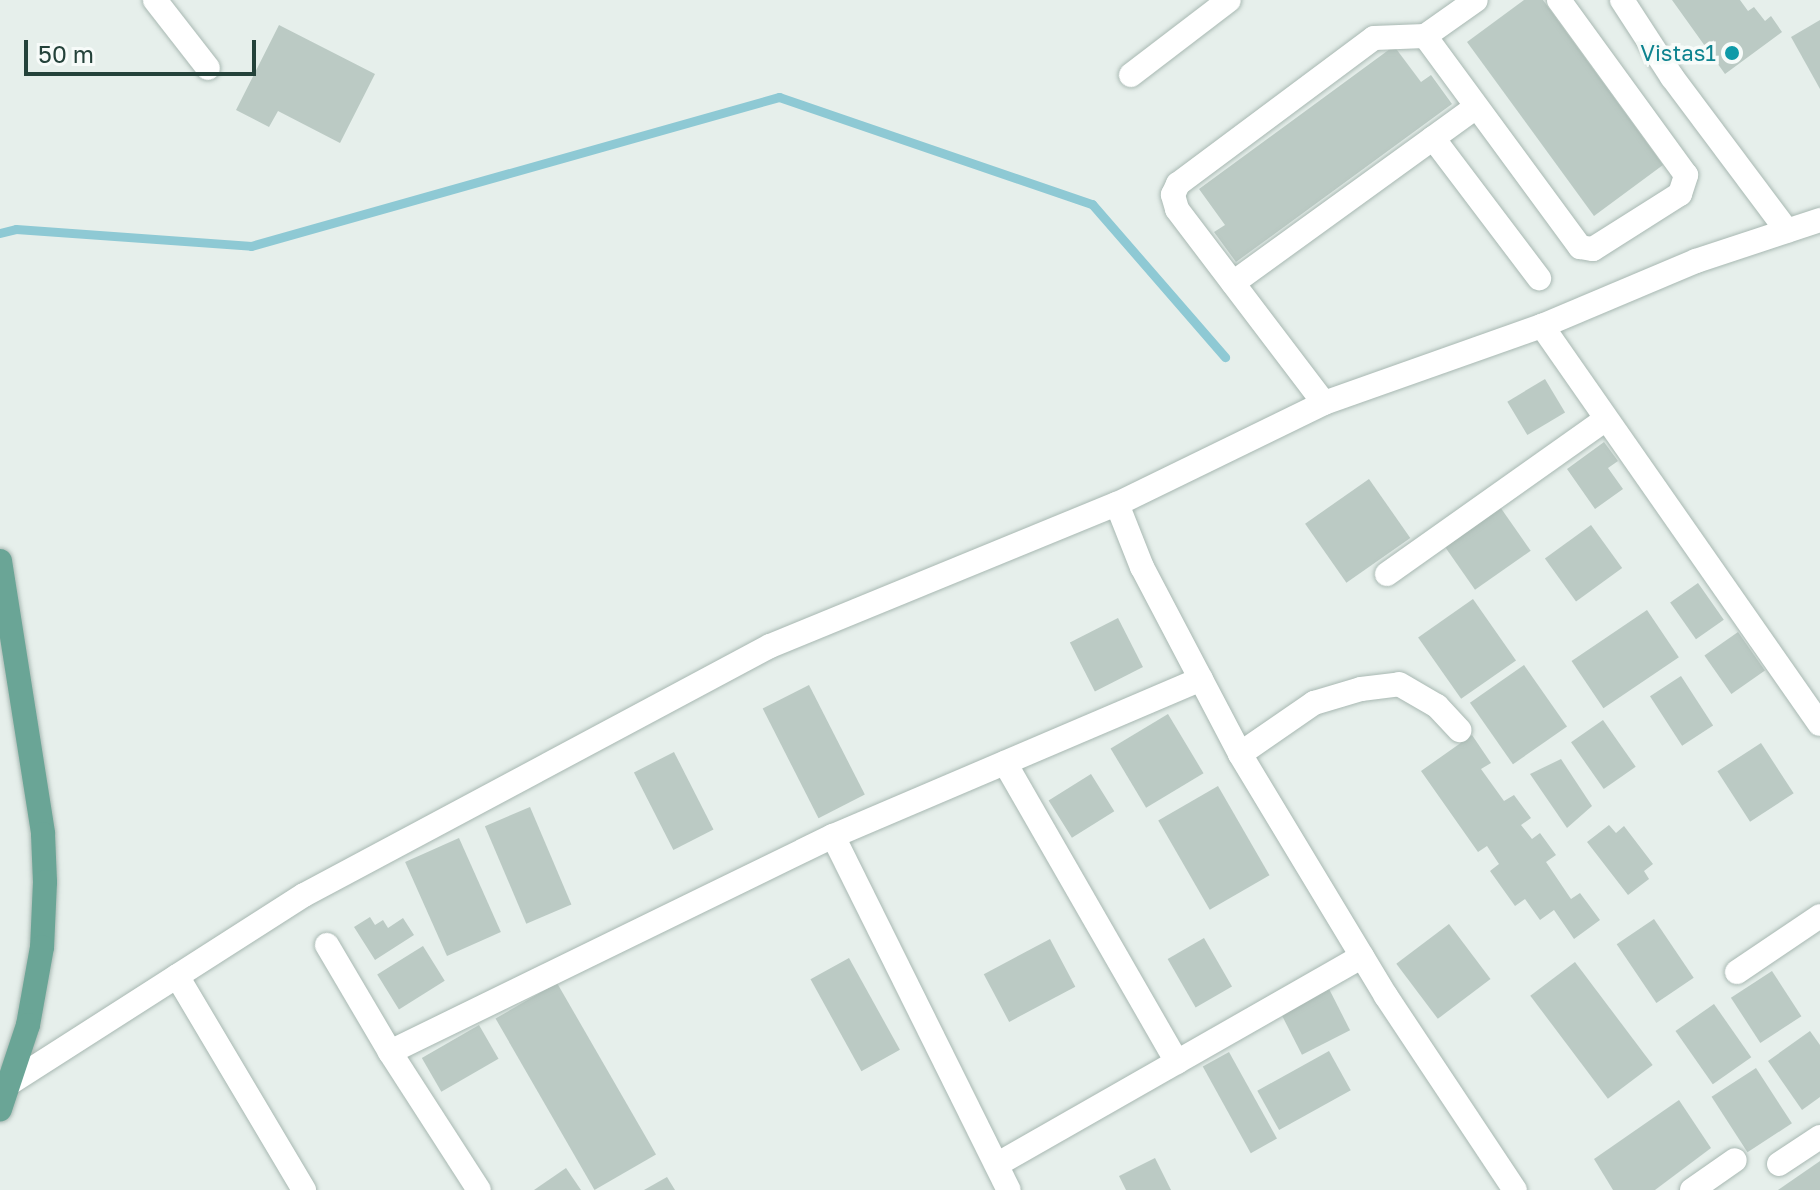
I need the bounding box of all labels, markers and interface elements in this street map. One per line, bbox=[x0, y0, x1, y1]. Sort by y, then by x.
scale bar bbox=[28, 24, 260, 74]
text: 50 m bbox=[38, 39, 94, 68]
place label: Vistas1 bbox=[1640, 40, 1716, 66]
marker: Vistas1 bbox=[1723, 44, 1741, 62]

